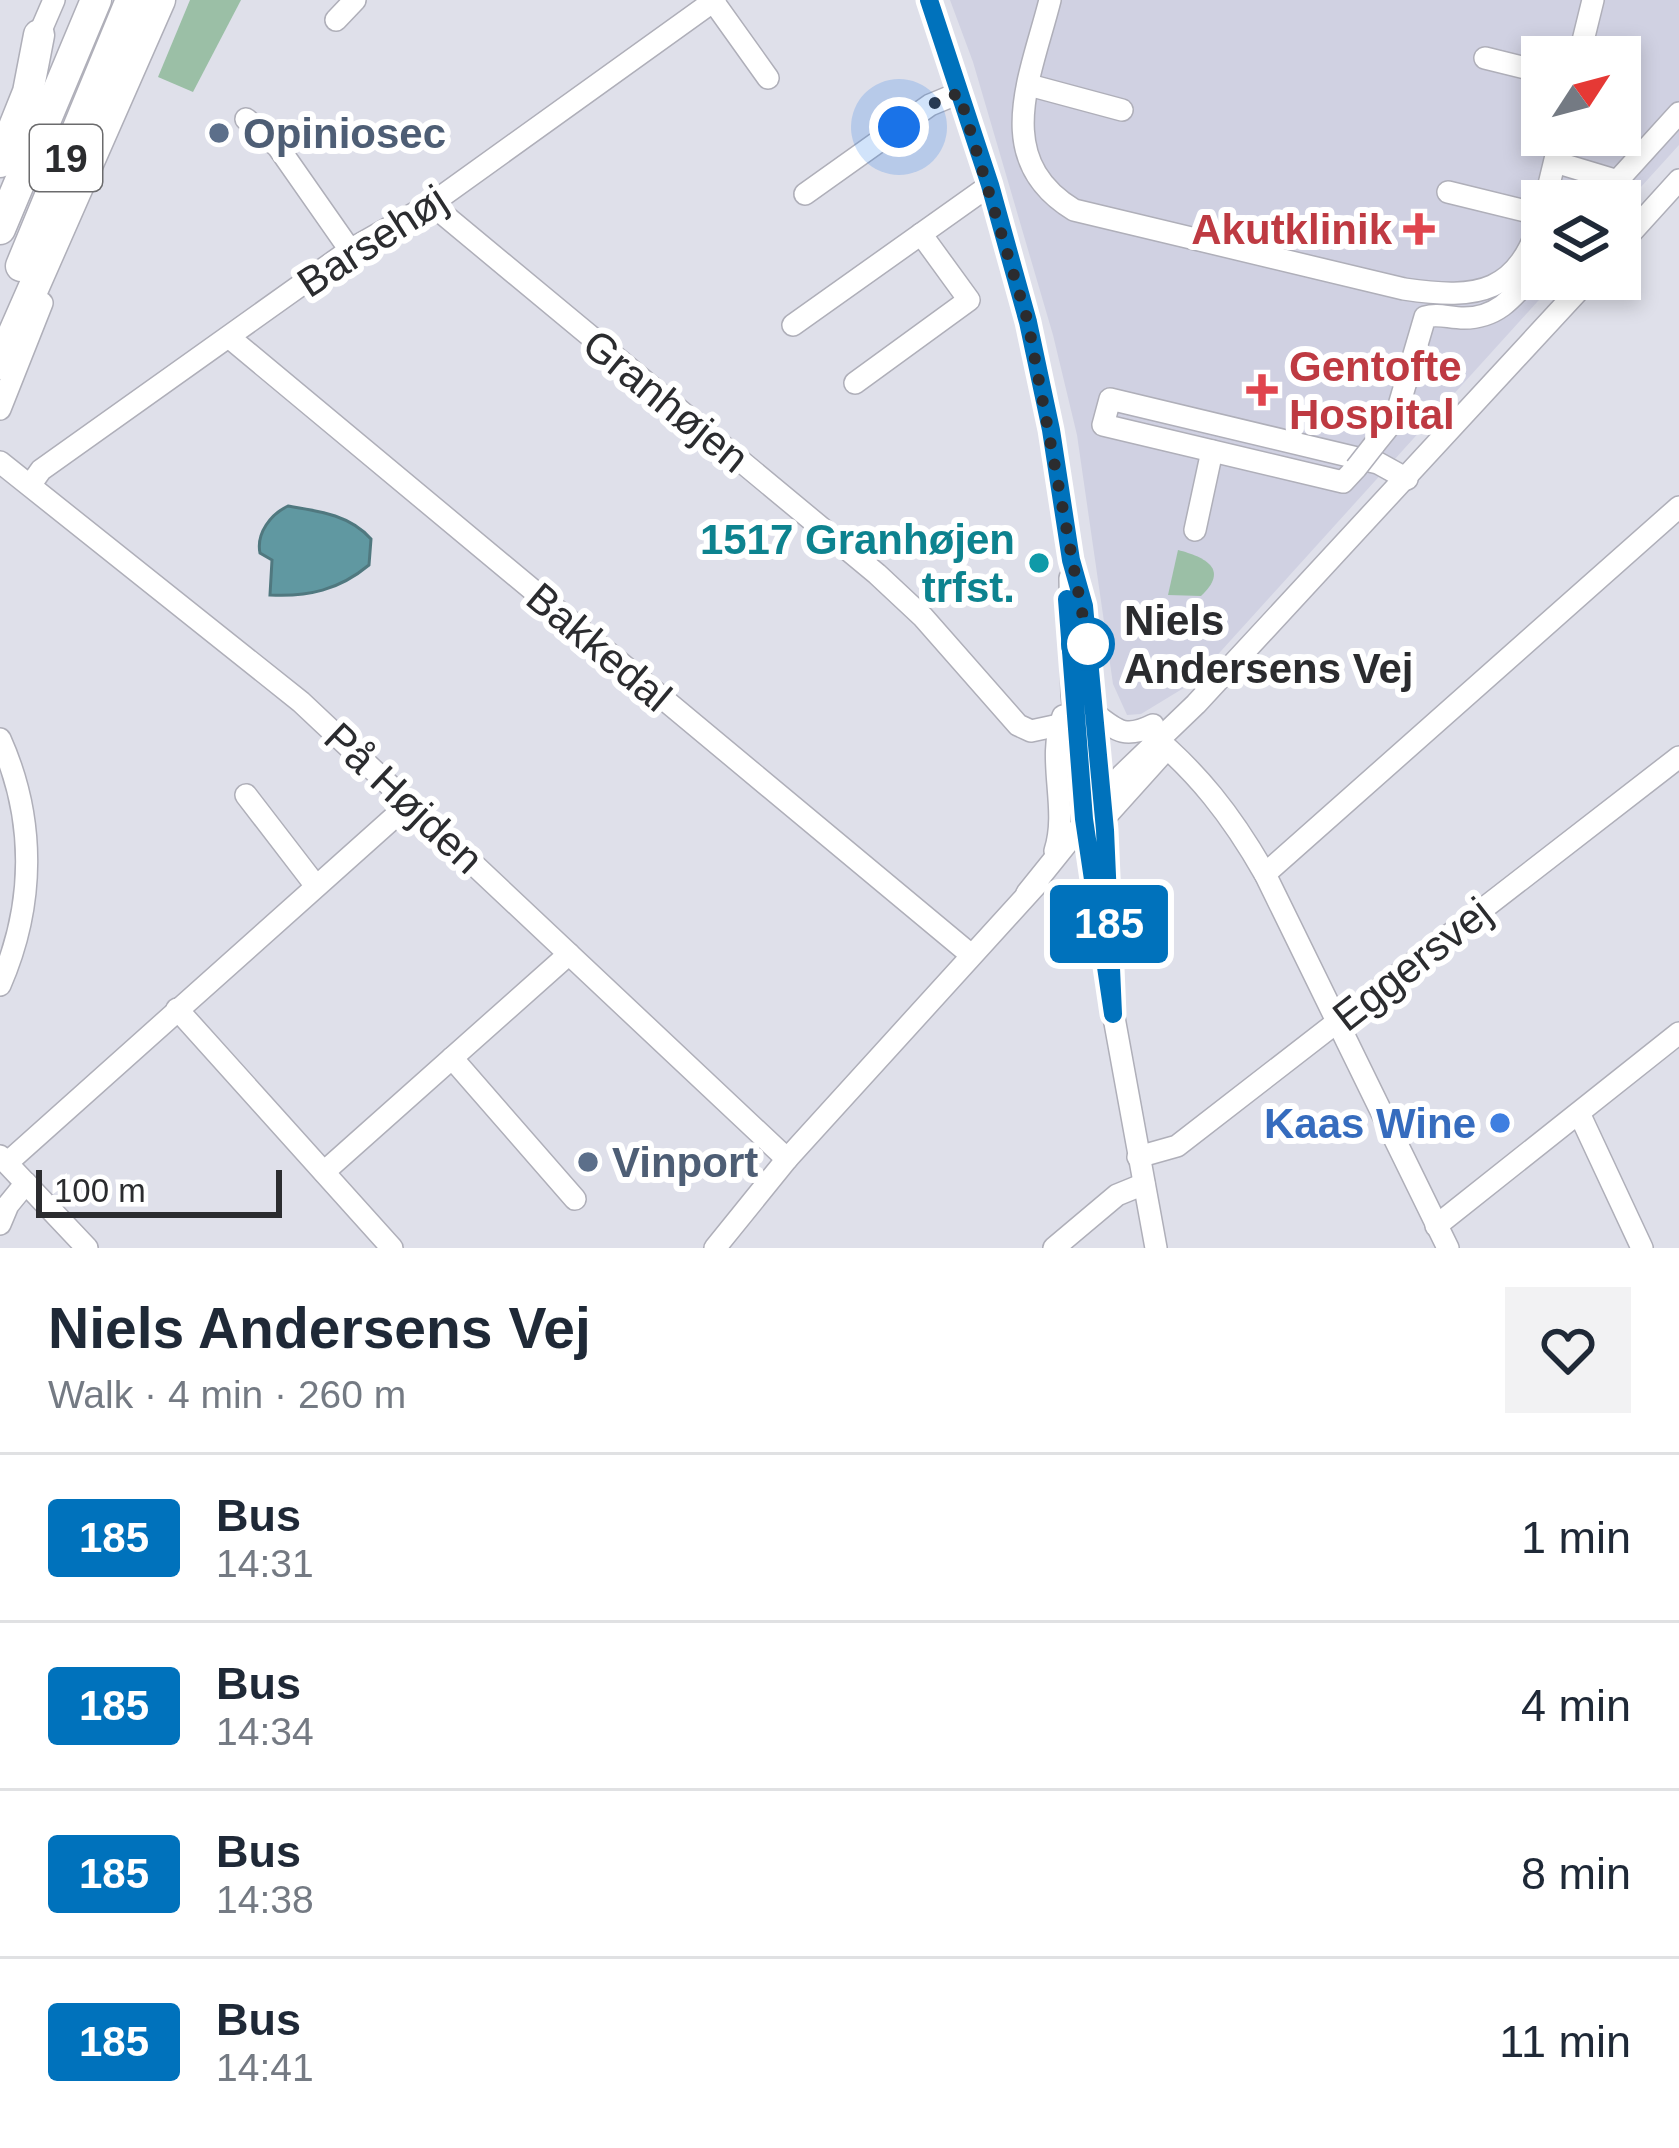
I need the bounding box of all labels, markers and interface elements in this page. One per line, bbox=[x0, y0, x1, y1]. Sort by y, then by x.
north arrow bbox=[1521, 36, 1641, 156]
map controls bbox=[1521, 36, 1641, 300]
your location bbox=[869, 97, 929, 157]
place label: Opiniosec bbox=[243, 110, 446, 157]
marker: Opiniosec bbox=[206, 120, 232, 146]
road number: 19 bbox=[30, 125, 102, 191]
street label: Barsehøj bbox=[289, 176, 455, 306]
button: layers bbox=[1521, 180, 1641, 300]
place label: Akutklinik bbox=[1191, 206, 1393, 253]
marker: Akutklinik bbox=[1403, 213, 1435, 245]
street label: Granhøjen bbox=[574, 320, 758, 482]
place label: Gentofte Hospital bbox=[1289, 343, 1462, 438]
marker: Gentofte Hospital bbox=[1246, 374, 1278, 406]
place label: 1517 Granhøjen trfst. bbox=[700, 516, 1015, 611]
marker: 1517 Granhøjen trfst. bbox=[1026, 550, 1052, 576]
street label: Bakkedal bbox=[518, 573, 680, 721]
place label: Niels Andersens Vej bbox=[1124, 597, 1413, 692]
marker: Niels Andersens Vej bbox=[1063, 619, 1113, 669]
street label: På Højden bbox=[315, 713, 493, 883]
line badge: 185 bbox=[1040, 885, 1178, 963]
street label: Eggersvej bbox=[1324, 888, 1500, 1040]
text: 185 bbox=[1074, 900, 1144, 947]
place label: Kaas Wine bbox=[1264, 1100, 1476, 1147]
marker: Kaas Wine bbox=[1487, 1110, 1513, 1136]
place label: Vinport bbox=[612, 1139, 758, 1186]
marker: Vinport bbox=[575, 1149, 601, 1175]
scale bar bbox=[36, 1164, 282, 1217]
text: 100 m bbox=[54, 1172, 146, 1209]
button: heart bbox=[1505, 1287, 1631, 1413]
text: Niels Andersens Vej bbox=[48, 1296, 591, 1360]
text: Walk · 4 min · 260 m bbox=[48, 1373, 406, 1416]
text: Bus bbox=[216, 1490, 301, 1541]
text: 1 min bbox=[1521, 1512, 1631, 1563]
text: 185 bbox=[79, 1514, 149, 1561]
text: 14:31 bbox=[216, 1542, 314, 1585]
text: Bus bbox=[216, 1658, 301, 1709]
text: 4 min bbox=[1521, 1680, 1631, 1731]
text: 185 bbox=[79, 1682, 149, 1729]
text: 14:34 bbox=[216, 1710, 314, 1753]
text: Bus bbox=[216, 1826, 301, 1877]
text: 8 min bbox=[1521, 1848, 1631, 1899]
text: 185 bbox=[79, 1850, 149, 1897]
text: 14:38 bbox=[216, 1878, 314, 1921]
text: Bus bbox=[216, 1994, 301, 2045]
text: 11 min bbox=[1499, 2016, 1631, 2067]
text: 185 bbox=[79, 2018, 149, 2065]
text: 14:41 bbox=[216, 2046, 314, 2089]

